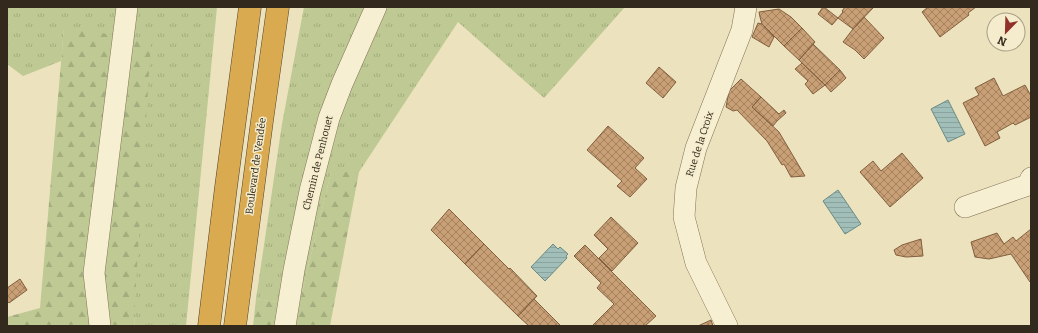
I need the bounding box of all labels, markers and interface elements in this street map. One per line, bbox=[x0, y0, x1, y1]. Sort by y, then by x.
north arrow bbox=[986, 12, 1026, 52]
text: N bbox=[995, 33, 1009, 48]
street label: Rue de la Croix bbox=[684, 109, 716, 178]
street label: Chemin de Penhouet bbox=[300, 114, 336, 211]
street label: Boulevard de Vendée bbox=[243, 117, 269, 215]

